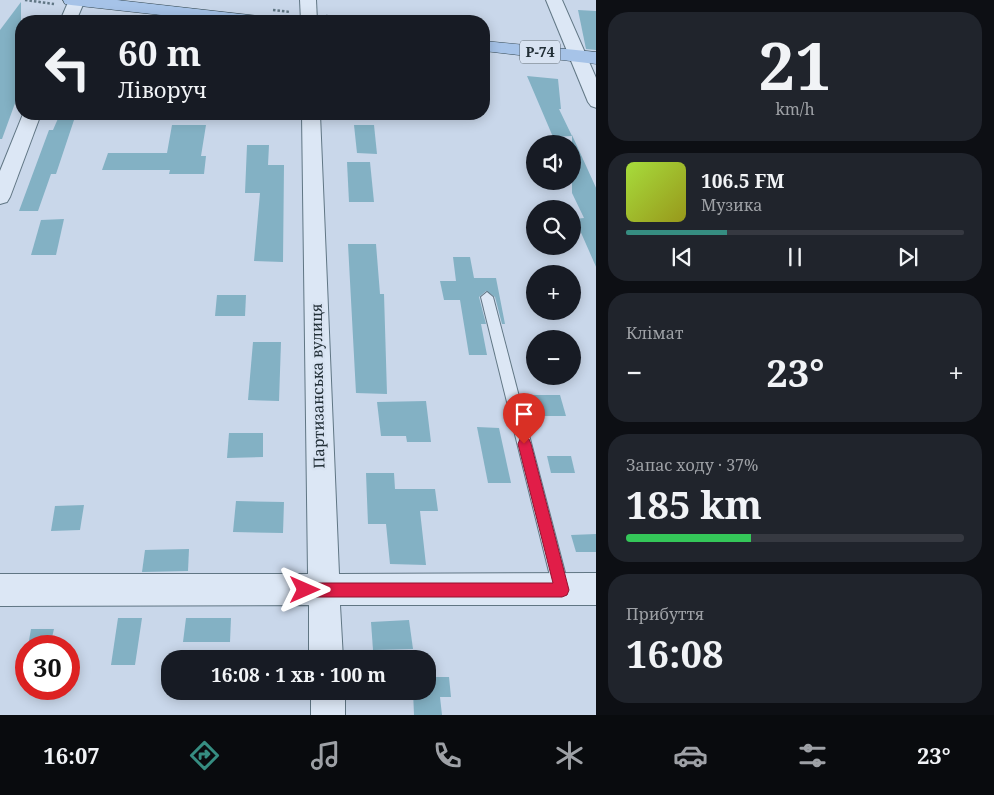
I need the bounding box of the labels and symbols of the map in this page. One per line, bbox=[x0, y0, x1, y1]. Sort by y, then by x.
road number: Р-74 bbox=[520, 41, 560, 64]
street label: Партизанська вулиця bbox=[306, 303, 328, 469]
pin bbox=[503, 393, 545, 444]
position arrow bbox=[278, 563, 330, 615]
speed limit sign: 30 bbox=[15, 635, 80, 700]

